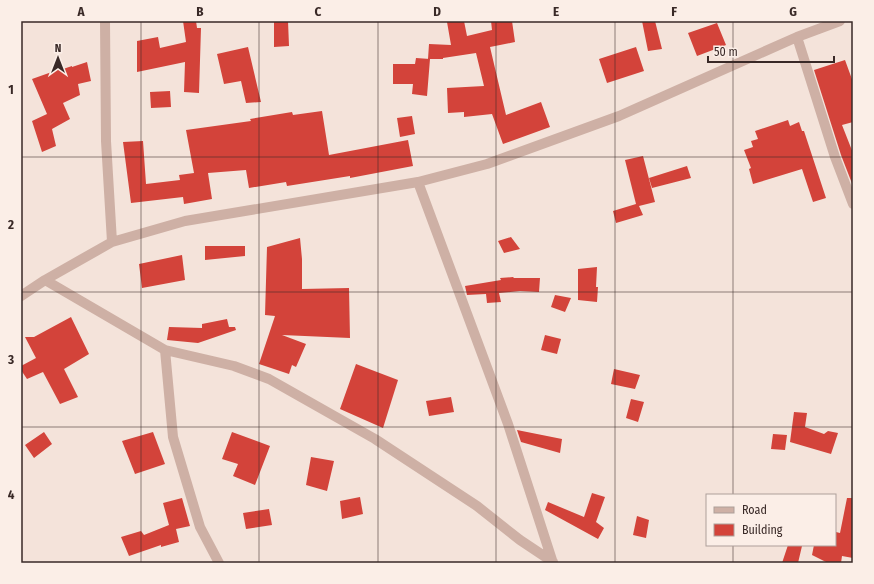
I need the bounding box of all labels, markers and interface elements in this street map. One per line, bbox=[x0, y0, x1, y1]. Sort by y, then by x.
text: A bbox=[76, 4, 85, 19]
text: B bbox=[196, 4, 204, 19]
text: C bbox=[315, 4, 322, 19]
text: D bbox=[433, 4, 441, 19]
text: E bbox=[553, 4, 559, 19]
text: F bbox=[671, 4, 677, 19]
text: G bbox=[789, 4, 797, 19]
north arrow bbox=[38, 38, 78, 78]
scale bar bbox=[708, 38, 834, 64]
text: N bbox=[55, 42, 61, 55]
text: 50 m bbox=[714, 45, 738, 59]
text: 1 bbox=[8, 82, 14, 97]
text: 2 bbox=[7, 217, 14, 232]
text: 3 bbox=[7, 352, 14, 367]
text: 4 bbox=[8, 487, 15, 502]
legend bbox=[706, 494, 836, 546]
text: Road bbox=[742, 503, 767, 517]
text: Building bbox=[742, 523, 783, 537]

